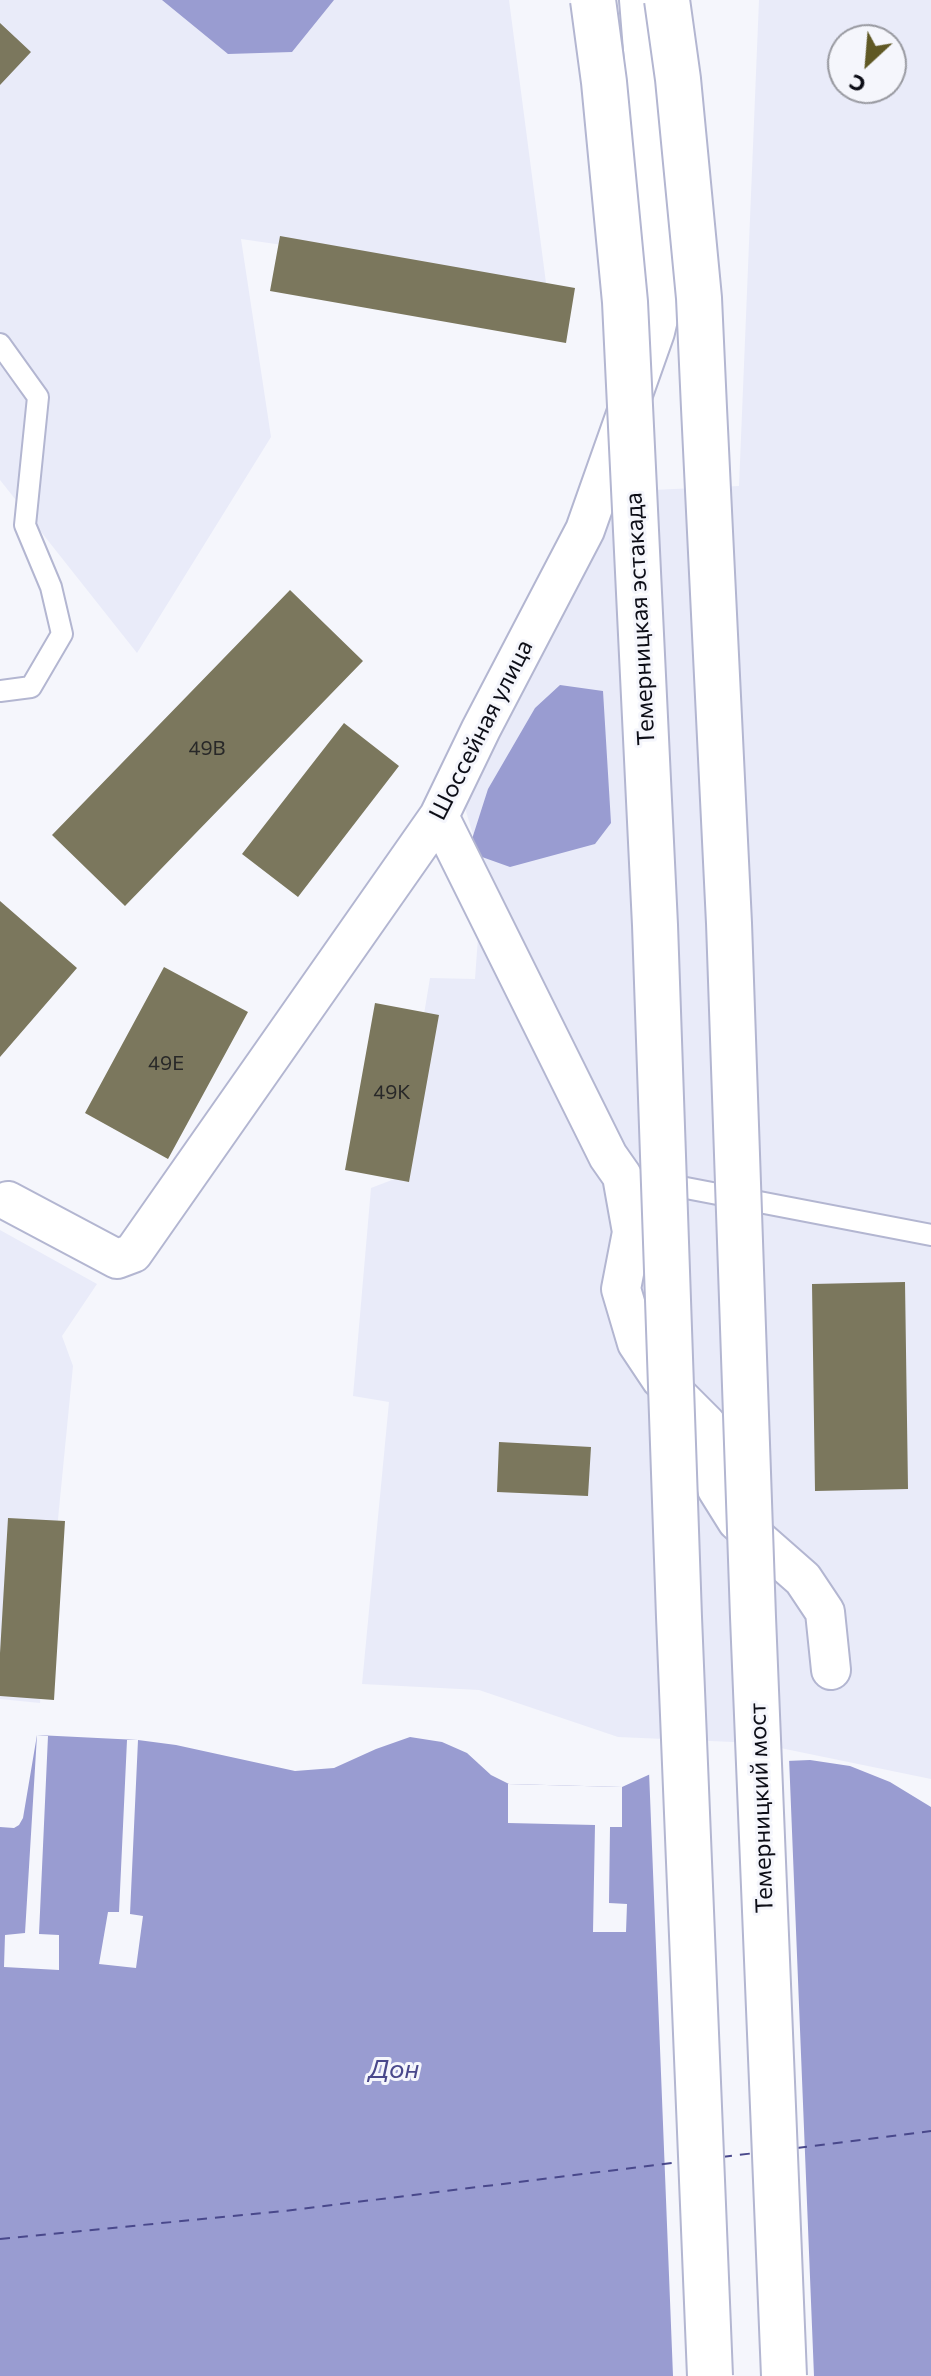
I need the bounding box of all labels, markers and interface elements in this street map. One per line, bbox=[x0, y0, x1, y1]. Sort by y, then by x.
north arrow bbox=[827, 24, 907, 104]
text: С bbox=[844, 69, 870, 100]
street label: Темерницкая эстакада bbox=[619, 492, 661, 746]
street label: Шоссейная улица bbox=[423, 635, 539, 825]
house number: 49В bbox=[188, 736, 226, 760]
house number: 49Е bbox=[148, 1051, 184, 1075]
house number: 49К bbox=[373, 1080, 411, 1104]
street label: Темерницкий мост bbox=[743, 1702, 779, 1914]
water label: Дон bbox=[369, 2053, 419, 2085]

